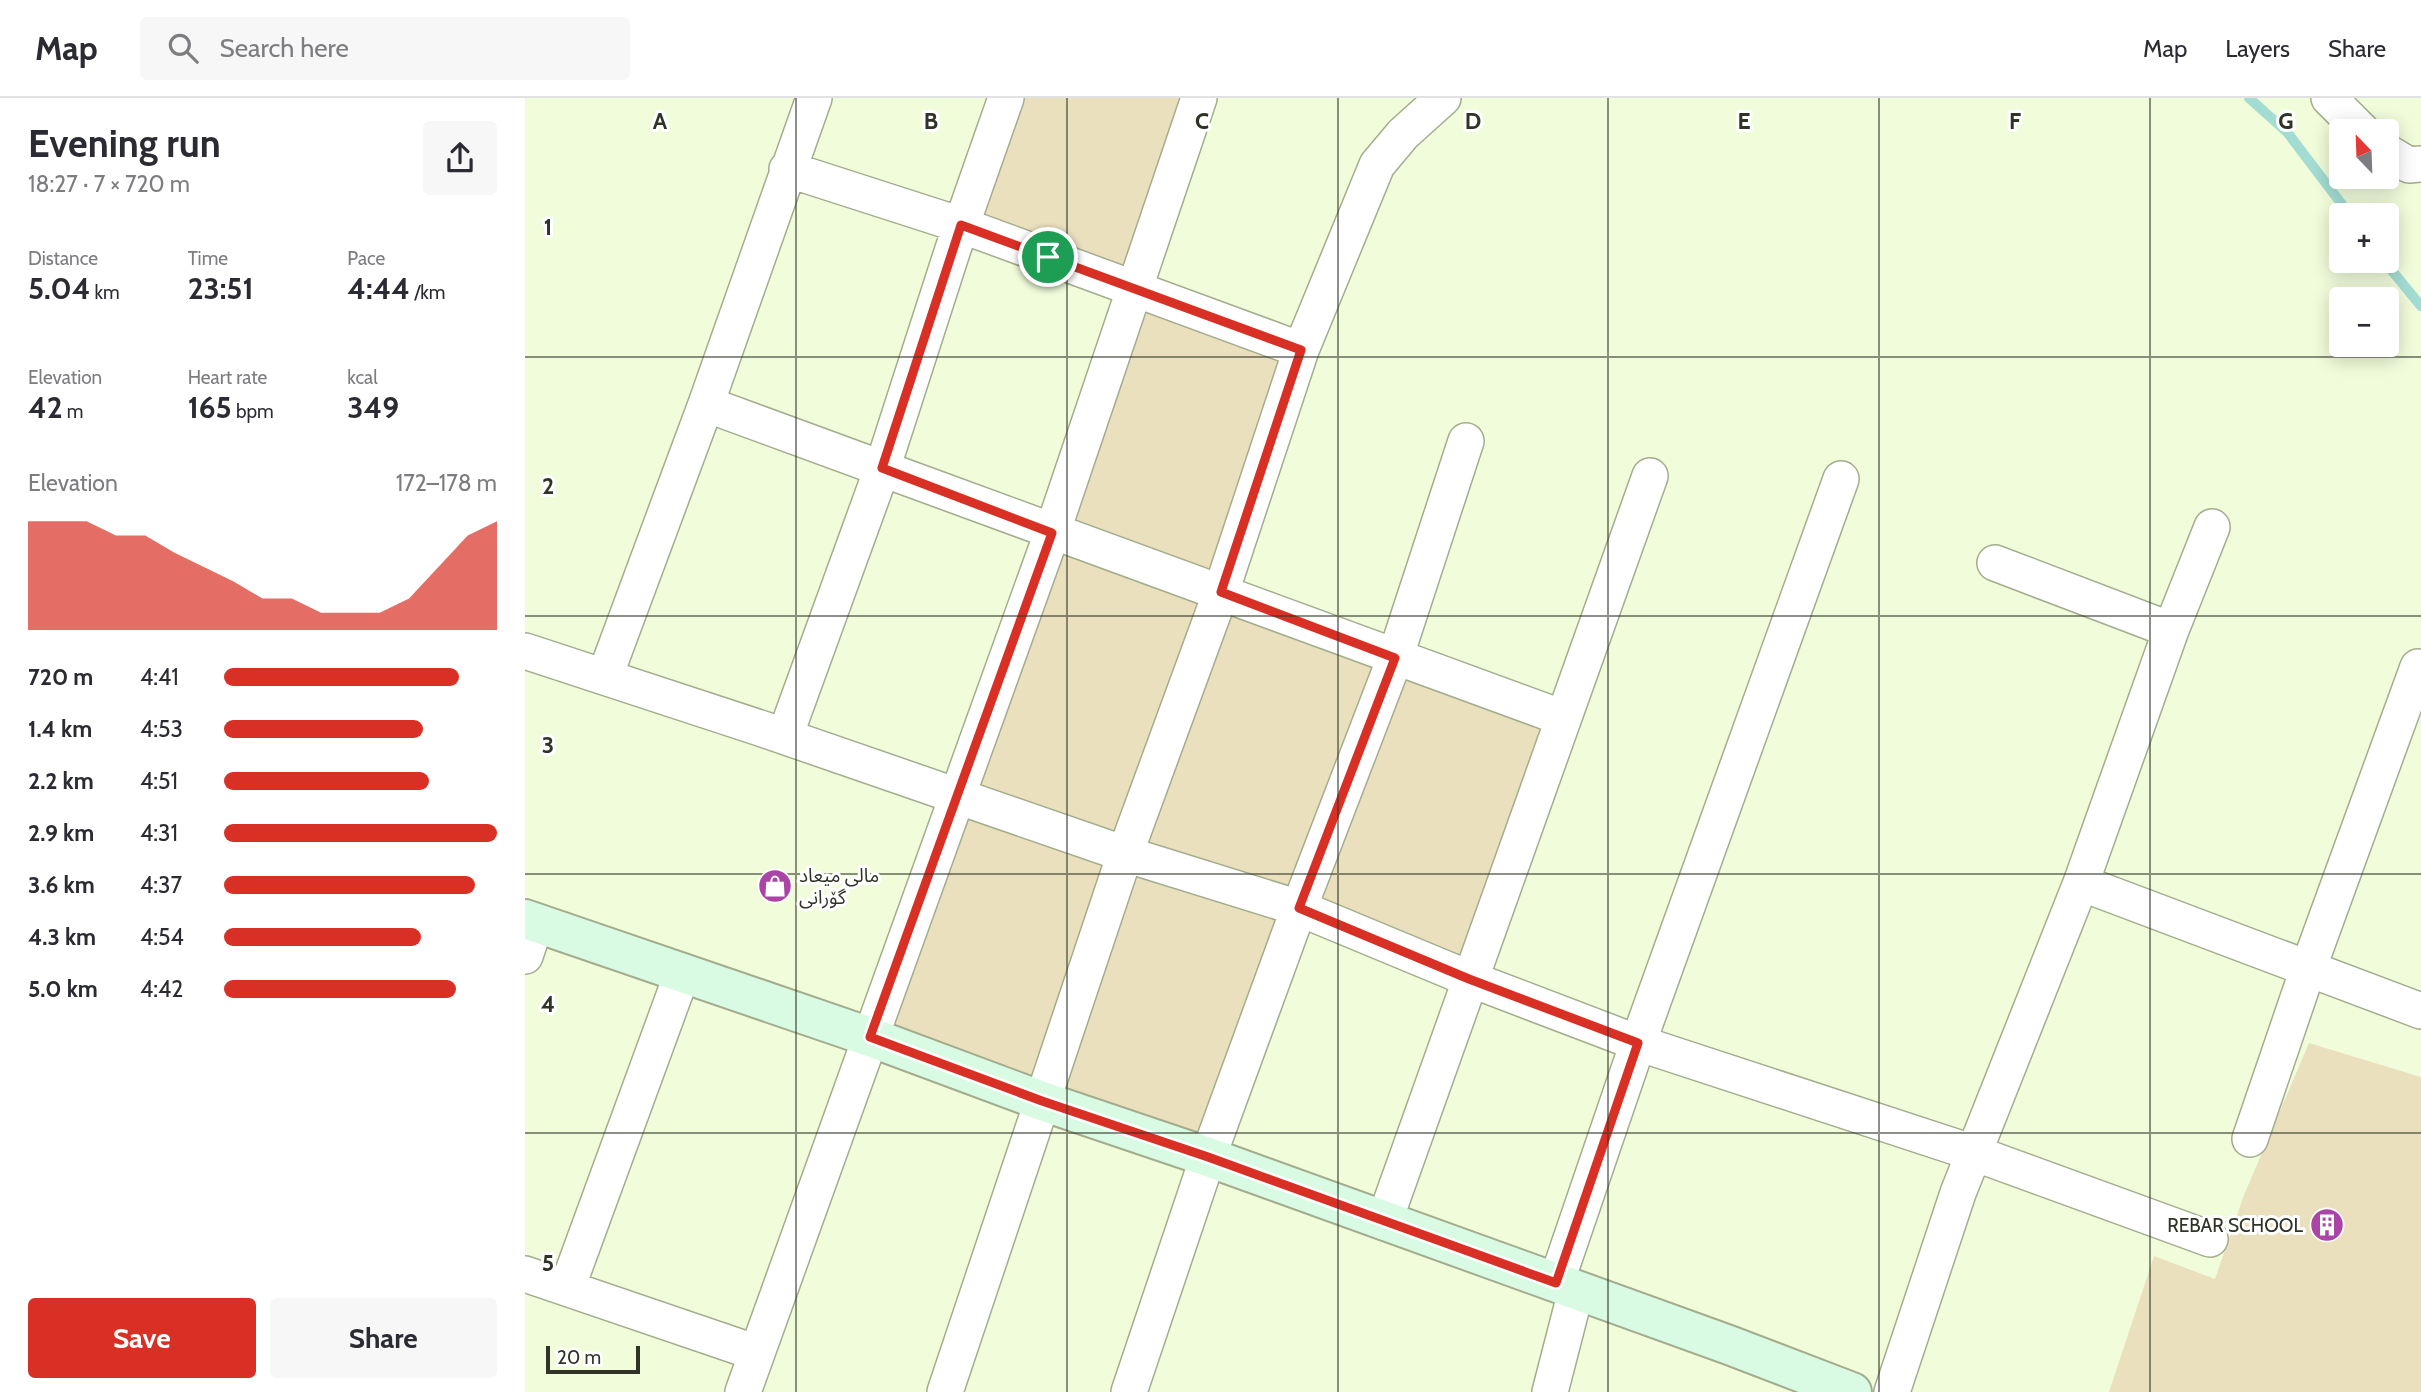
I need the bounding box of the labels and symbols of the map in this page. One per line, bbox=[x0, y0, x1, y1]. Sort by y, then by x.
text: A bbox=[653, 107, 668, 135]
text: B bbox=[924, 107, 938, 135]
text: C bbox=[1195, 107, 1209, 135]
text: D bbox=[1465, 107, 1481, 135]
text: E bbox=[1737, 107, 1751, 135]
text: F bbox=[2009, 107, 2021, 135]
text: G bbox=[2278, 107, 2294, 135]
north arrow bbox=[2329, 119, 2399, 189]
text: 1 bbox=[544, 213, 552, 241]
pin bbox=[1018, 227, 1078, 287]
text: 2 bbox=[542, 472, 554, 500]
text: 3 bbox=[542, 731, 554, 759]
place label: مالی میعاد گۆرانی bbox=[799, 864, 879, 909]
shop icon: مالی میعاد گۆرانی bbox=[756, 867, 794, 905]
text: 4 bbox=[541, 990, 555, 1018]
building icon: REBAR SCHOOL bbox=[2308, 1206, 2346, 1244]
place label: REBAR SCHOOL bbox=[2167, 1214, 2303, 1237]
text: 5 bbox=[542, 1249, 554, 1277]
scale bar bbox=[546, 1343, 641, 1375]

